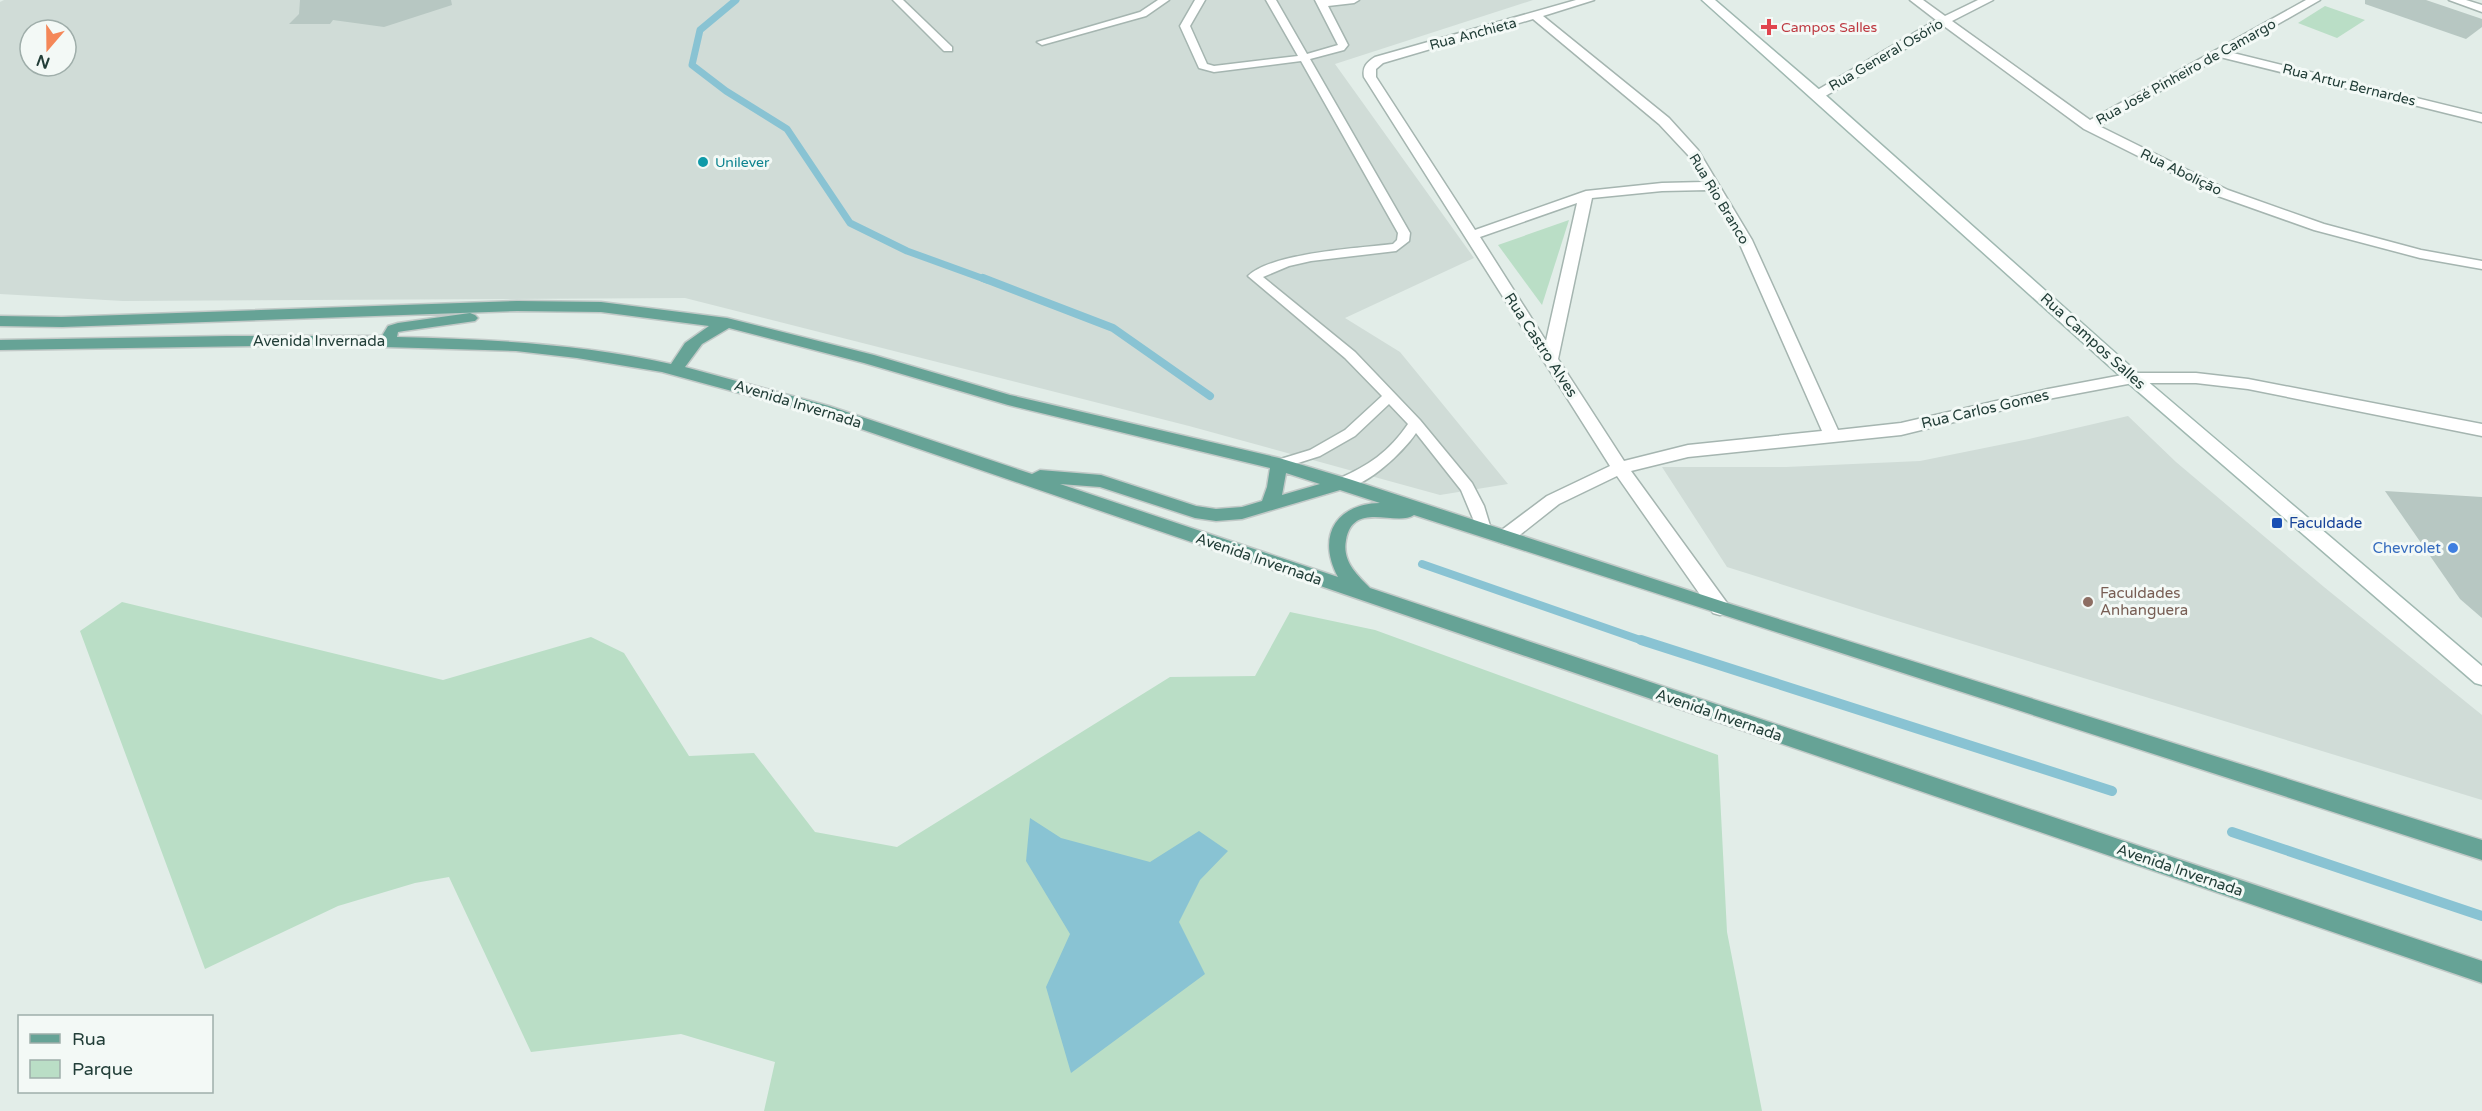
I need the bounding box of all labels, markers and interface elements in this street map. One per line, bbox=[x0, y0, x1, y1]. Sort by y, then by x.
street label: Rua Anchieta bbox=[1428, 14, 1518, 54]
street label: Rua General Osório bbox=[1826, 15, 1946, 95]
street label: Rua José Pinheiro de Camargo bbox=[2093, 15, 2279, 129]
north arrow bbox=[18, 18, 78, 78]
place label: Campos Salles bbox=[1781, 19, 1878, 36]
marker: Campos Salles bbox=[1762, 20, 1776, 34]
text: N bbox=[34, 50, 53, 73]
street label: Rua Artur Bernardes bbox=[2281, 60, 2418, 110]
street label: Rua Abolição bbox=[2137, 145, 2225, 199]
street label: Rua Rio Branco bbox=[1685, 151, 1753, 247]
place label: Unilever bbox=[715, 154, 770, 171]
marker: Unilever bbox=[696, 155, 710, 169]
street label: Rua Castro Alves bbox=[1501, 289, 1581, 401]
street label: Rua Campos Salles bbox=[2037, 289, 2149, 393]
street label: Avenida Invernada bbox=[253, 332, 385, 350]
street label: Avenida Invernada bbox=[732, 376, 864, 432]
street label: Rua Carlos Gomes bbox=[1919, 386, 2051, 432]
place label: Faculdade bbox=[2289, 514, 2362, 532]
marker: Faculdade bbox=[2270, 516, 2284, 530]
street label: Avenida Invernada bbox=[1194, 529, 1324, 589]
place label: Chevrolet bbox=[2372, 539, 2441, 557]
marker: Chevrolet bbox=[2446, 541, 2460, 555]
place label: Faculdades Anhanguera bbox=[2100, 584, 2188, 619]
marker: Faculdades Anhanguera bbox=[2081, 595, 2095, 609]
street label: Avenida Invernada bbox=[1654, 685, 1784, 745]
street label: Avenida Invernada bbox=[2115, 840, 2245, 900]
legend bbox=[18, 1015, 213, 1093]
text: Rua bbox=[72, 1028, 106, 1050]
text: Parque bbox=[72, 1058, 133, 1080]

